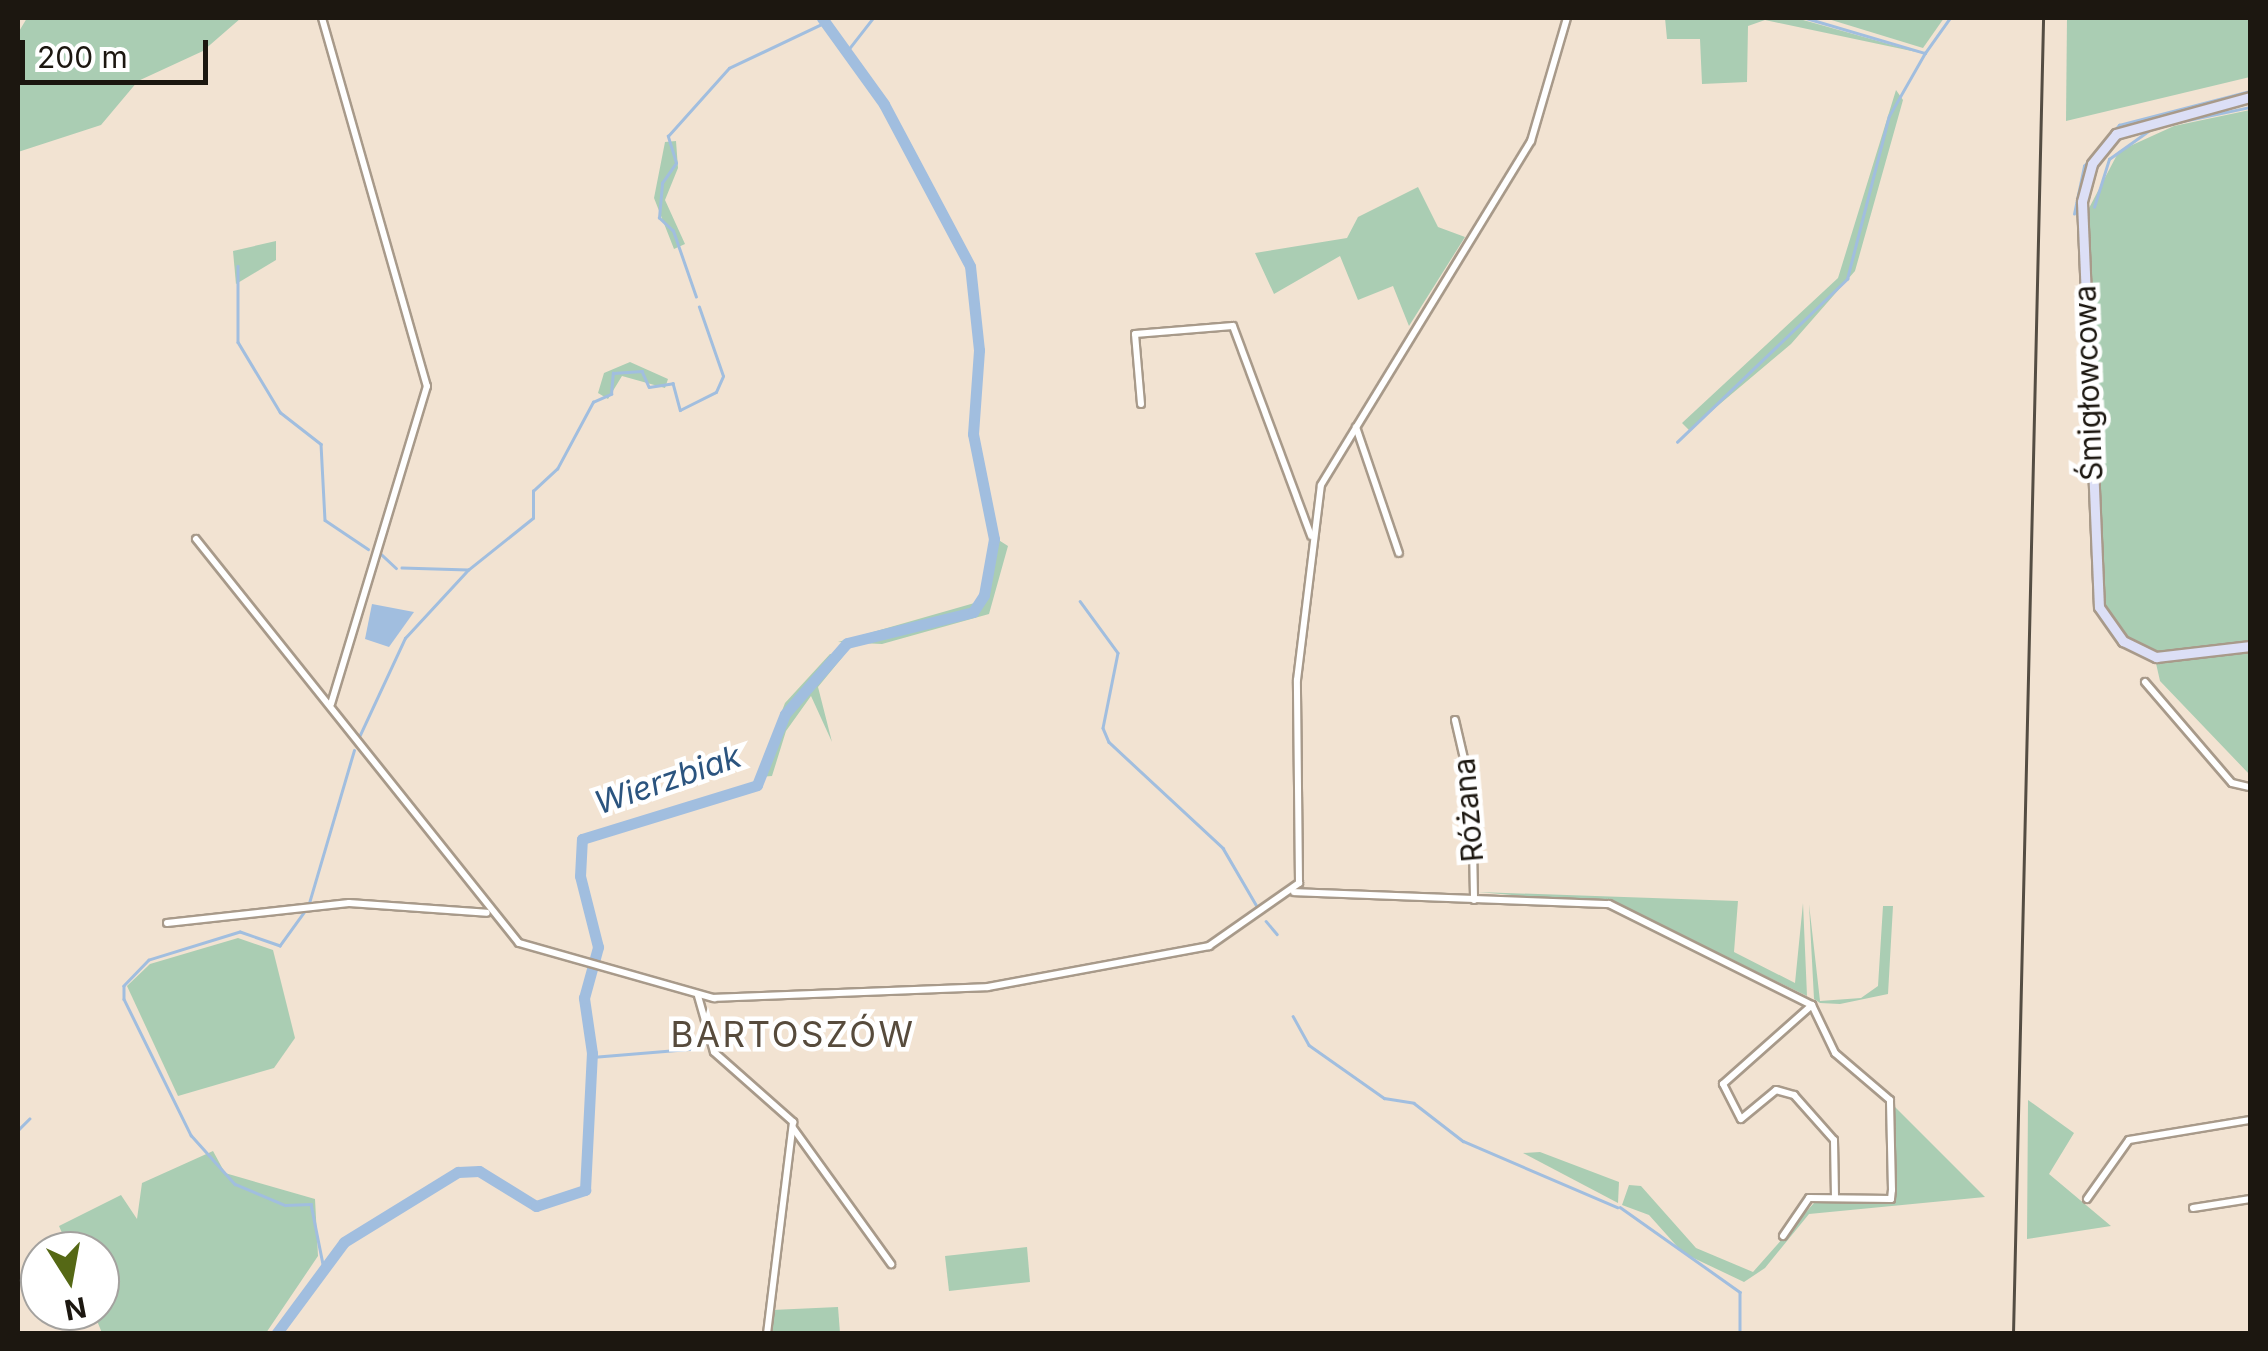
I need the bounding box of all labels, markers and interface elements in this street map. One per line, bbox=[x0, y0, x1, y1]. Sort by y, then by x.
scale bar bbox=[25, 20, 212, 82]
text: 200 m bbox=[37, 39, 128, 75]
street label: Śmigłowcowa bbox=[2067, 284, 2109, 482]
water label: Wierzbiak bbox=[590, 737, 746, 823]
street label: Różana bbox=[1446, 756, 1490, 864]
district label: BARTOSZÓW bbox=[671, 1013, 915, 1055]
north arrow bbox=[20, 1231, 120, 1331]
text: N bbox=[62, 1290, 89, 1327]

